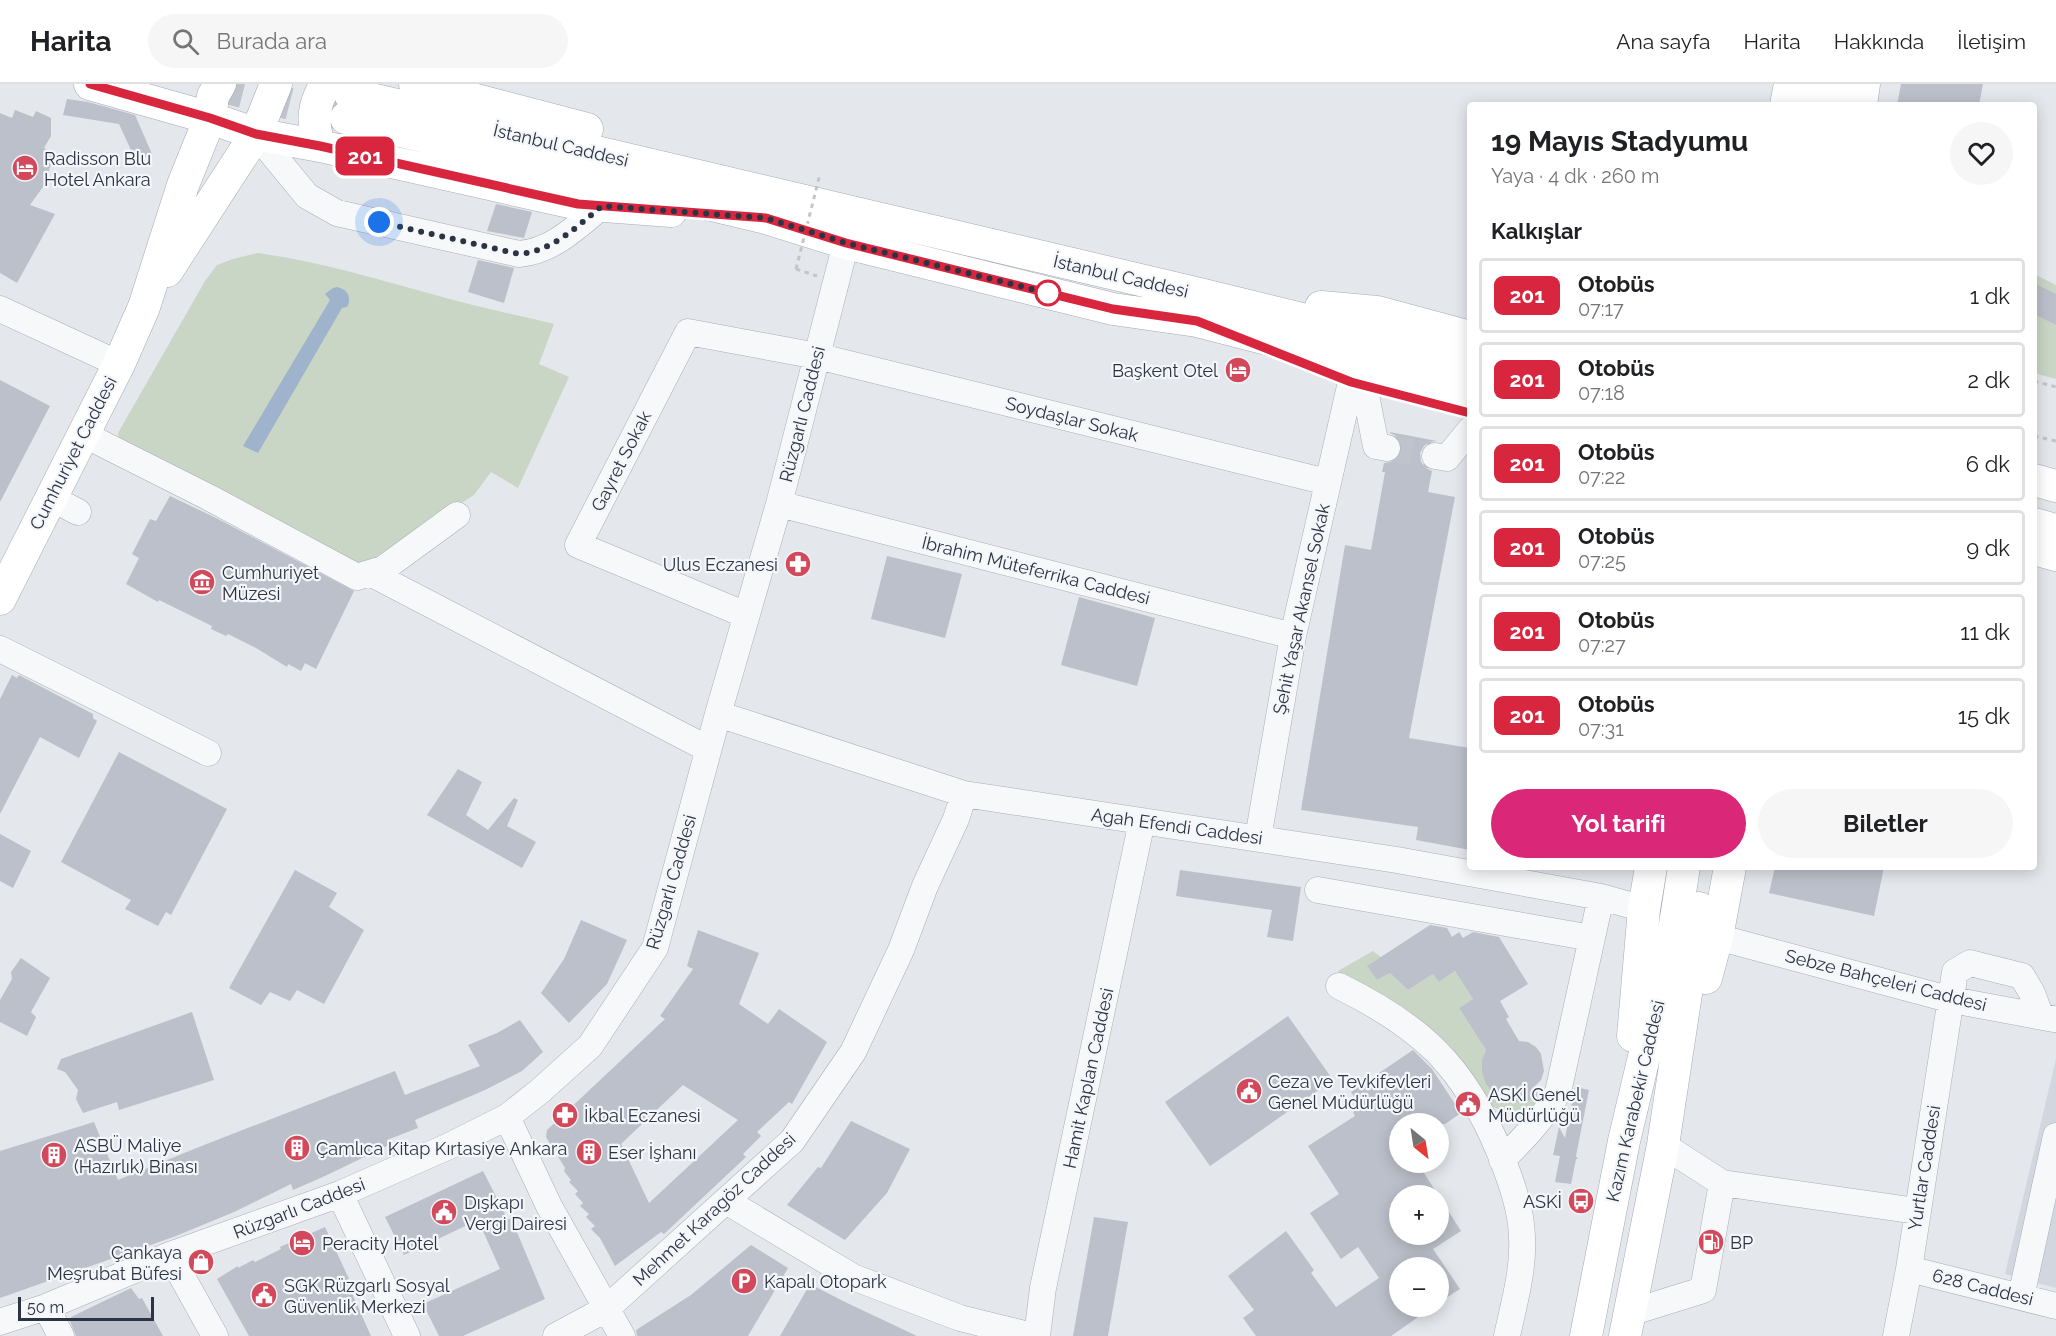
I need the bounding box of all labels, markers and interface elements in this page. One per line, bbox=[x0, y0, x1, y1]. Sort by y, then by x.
search box bbox=[148, 14, 568, 68]
text: Harita bbox=[30, 25, 112, 58]
icon: search bbox=[169, 25, 202, 58]
text: Burada ara bbox=[217, 28, 327, 54]
text: Ana sayfa bbox=[1616, 29, 1711, 54]
text: Harita bbox=[1744, 29, 1801, 54]
text: Hakkında bbox=[1834, 29, 1924, 54]
text: İletişim bbox=[1957, 29, 2026, 54]
street label: İstanbul Caddesi bbox=[491, 119, 631, 171]
button: heart bbox=[1950, 122, 2013, 185]
text: 19 Mayıs Stadyumu bbox=[1491, 125, 1748, 158]
line badge: 201 bbox=[330, 136, 400, 176]
text: 201 bbox=[347, 144, 383, 169]
place label: Radisson Blu Hotel Ankara bbox=[44, 148, 151, 190]
hotel icon: Radisson Blu Hotel Ankara bbox=[10, 153, 40, 183]
text: Yaya · 4 dk · 260 m bbox=[1491, 164, 1660, 188]
your location bbox=[364, 207, 394, 237]
text: Kalkışlar bbox=[1491, 218, 1582, 244]
street label: İstanbul Caddesi bbox=[1051, 250, 1191, 302]
text: Otobüs bbox=[1578, 271, 1655, 297]
unlabelled marker bbox=[1035, 280, 1061, 306]
text: 201 bbox=[1509, 283, 1545, 308]
text: 1 dk bbox=[1970, 283, 2010, 309]
text: 07:17 bbox=[1578, 297, 1624, 321]
street label: Rüzgarlı Caddesi bbox=[775, 344, 829, 484]
hotel icon: Başkent Otel bbox=[1223, 355, 1253, 385]
text: Otobüs bbox=[1578, 355, 1655, 381]
place label: Başkent Otel bbox=[1112, 360, 1218, 381]
text: 201 bbox=[1509, 367, 1545, 392]
text: 2 dk bbox=[1968, 367, 2010, 393]
street label: Cumhuriyet Caddesi bbox=[25, 373, 121, 533]
text: 07:18 bbox=[1578, 381, 1625, 405]
street label: Soydaşlar Sokak bbox=[1003, 392, 1141, 446]
street label: Gayret Sokak bbox=[587, 407, 655, 515]
text: Otobüs bbox=[1578, 439, 1655, 465]
text: 201 bbox=[1509, 451, 1545, 476]
text: 6 dk bbox=[1966, 451, 2010, 477]
text: 07:22 bbox=[1578, 465, 1625, 489]
street label: Şehit Yaşar Akansel Sokak bbox=[1268, 501, 1334, 716]
text: Otobüs bbox=[1578, 523, 1655, 549]
street label: İbrahim Müteferrika Caddesi bbox=[920, 531, 1152, 609]
text: 201 bbox=[1509, 535, 1545, 560]
text: 9 dk bbox=[1966, 535, 2010, 561]
pharmacy icon: Ulus Eczanesi bbox=[783, 549, 813, 579]
text: 07:25 bbox=[1578, 549, 1626, 573]
place label: Ulus Eczanesi bbox=[663, 554, 778, 575]
place label: Cumhuriyet Müzesi bbox=[222, 562, 319, 604]
museum icon: Cumhuriyet Müzesi bbox=[187, 567, 217, 597]
text: Otobüs bbox=[1578, 607, 1655, 633]
text: 201 bbox=[1509, 619, 1545, 644]
text: 11 dk bbox=[1960, 619, 2010, 645]
text: 07:27 bbox=[1578, 633, 1626, 657]
text: Otobüs bbox=[1578, 691, 1655, 717]
text: 201 bbox=[1509, 703, 1545, 728]
text: 15 dk bbox=[1958, 703, 2010, 729]
text: 07:31 bbox=[1578, 717, 1624, 741]
button: Yol tarifi bbox=[1491, 789, 1746, 858]
button: Biletler bbox=[1758, 789, 2013, 858]
street label: Agah Efendi Caddesi bbox=[1090, 804, 1264, 848]
street label: Rüzgarlı Caddesi bbox=[642, 812, 700, 952]
street label: Sebze Bahçeleri Caddesi bbox=[1783, 945, 1989, 1015]
street label: Hamit Kaplan Caddesi bbox=[1059, 986, 1117, 1170]
street label: Kazım Karabekir Caddesi bbox=[1602, 998, 1668, 1204]
place label: Ceza ve Tevkifevleri Genel Müdürlüğü bbox=[1268, 1071, 1431, 1113]
public building icon: Ceza ve Tevkifevleri Genel Müdürlüğü bbox=[1234, 1076, 1264, 1106]
place label: ASKİ Genel Müdürlüğü bbox=[1488, 1084, 1581, 1126]
public building icon: ASKİ Genel Müdürlüğü bbox=[1453, 1089, 1483, 1119]
pharmacy icon: İkbal Eczanesi bbox=[550, 1100, 580, 1130]
street label: Yurtlar Caddesi bbox=[1904, 1104, 1944, 1232]
place label: İkbal Eczanesi bbox=[584, 1105, 701, 1126]
north arrow bbox=[1389, 1113, 1449, 1173]
map controls bbox=[1389, 1113, 1449, 1317]
street label: Mehmet Karagöz Caddesi bbox=[628, 1128, 800, 1290]
building icon: Çamlıca Kitap Kırtasiye Ankara bbox=[282, 1133, 312, 1163]
place label: ASBÜ Maliye (Hazırlık) Binası bbox=[74, 1135, 198, 1177]
building icon: Eser İşhanı bbox=[574, 1137, 604, 1167]
place label: Çamlıca Kitap Kırtasiye Ankara bbox=[316, 1138, 567, 1159]
building icon: ASBÜ Maliye (Hazırlık) Binası bbox=[39, 1140, 69, 1170]
place label: Eser İşhanı bbox=[608, 1142, 696, 1163]
street label: Rüzgarlı Caddesi bbox=[230, 1173, 368, 1243]
button: + bbox=[1389, 1185, 1449, 1245]
bus stop icon: ASKİ bbox=[1566, 1186, 1596, 1216]
place label: ASKİ bbox=[1523, 1191, 1562, 1212]
place label: Dışkapı Vergi Dairesi bbox=[464, 1192, 567, 1234]
public building icon: Dışkapı Vergi Dairesi bbox=[429, 1197, 459, 1227]
fuel station icon: BP bbox=[1696, 1227, 1726, 1257]
hotel icon: Peracity Hotel bbox=[287, 1228, 317, 1258]
place label: BP bbox=[1730, 1232, 1753, 1253]
place label: Peracity Hotel bbox=[322, 1233, 439, 1254]
place label: Çankaya Meşrubat Büfesi bbox=[47, 1242, 182, 1284]
shop icon: Çankaya Meşrubat Büfesi bbox=[186, 1247, 216, 1277]
button: − bbox=[1389, 1257, 1449, 1317]
street label: 628 Caddesi bbox=[1930, 1264, 2036, 1310]
parking icon: Kapalı Otopark bbox=[729, 1266, 759, 1296]
place label: Kapalı Otopark bbox=[764, 1271, 887, 1292]
place label: SGK Rüzgarlı Sosyal Güvenlik Merkezi bbox=[284, 1275, 450, 1317]
public building icon: SGK Rüzgarlı Sosyal Güvenlik Merkezi bbox=[249, 1280, 279, 1310]
scale bar bbox=[18, 1294, 154, 1322]
text: 50 m bbox=[27, 1298, 64, 1317]

